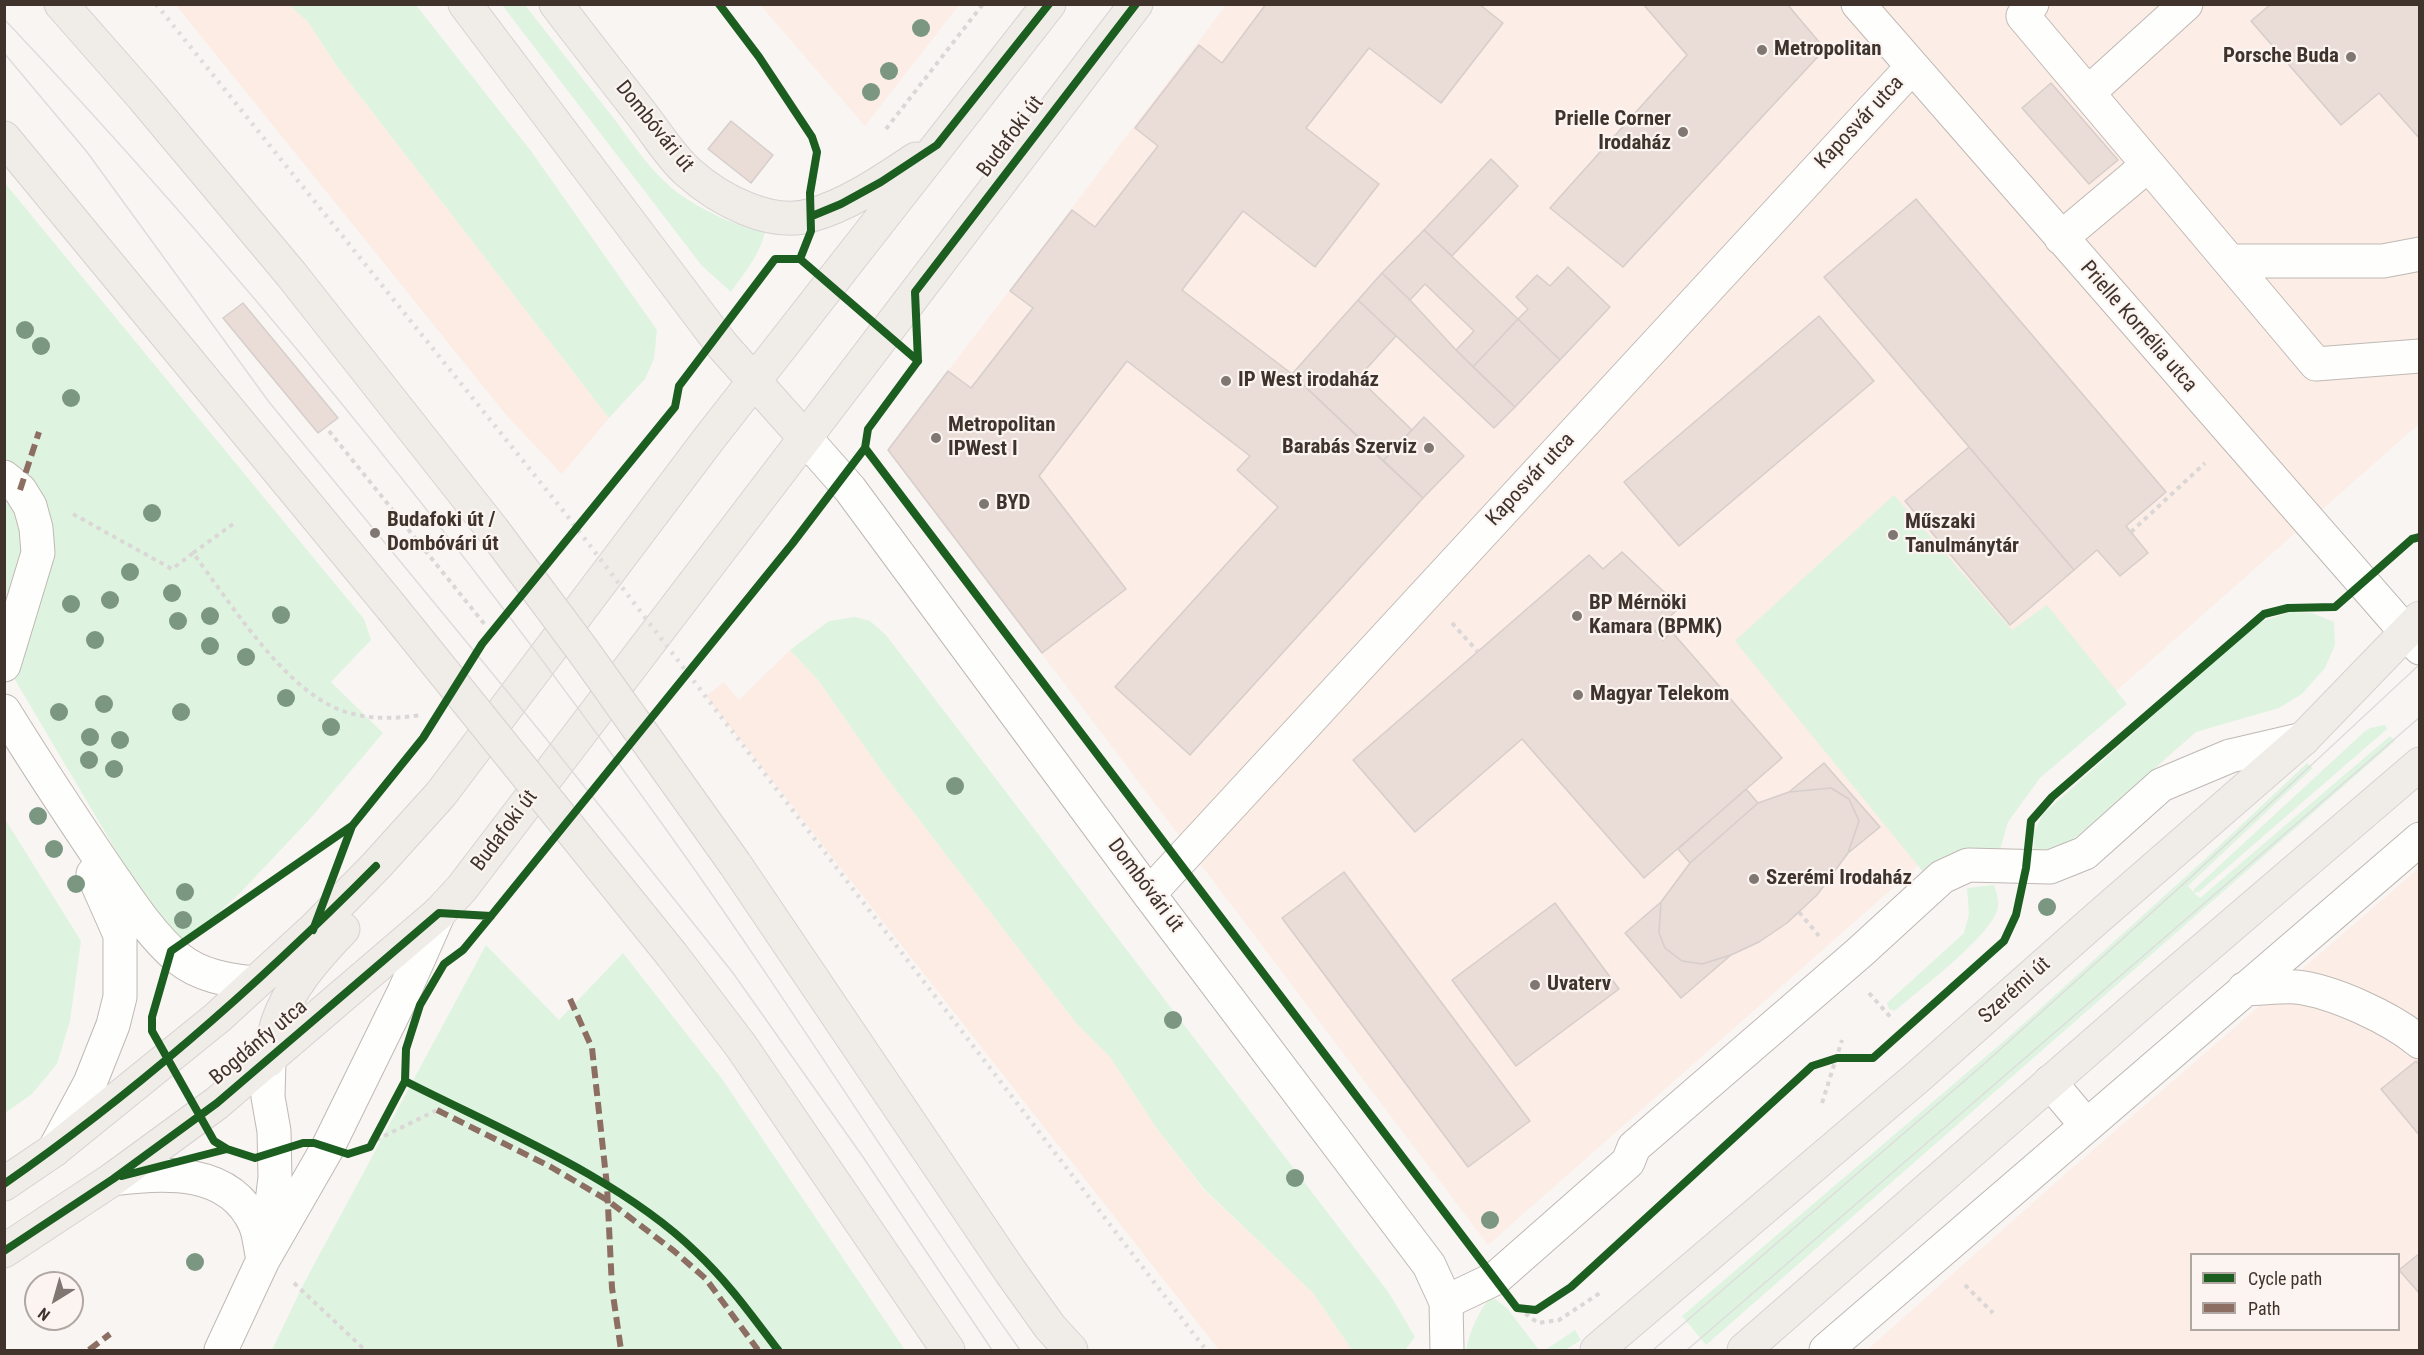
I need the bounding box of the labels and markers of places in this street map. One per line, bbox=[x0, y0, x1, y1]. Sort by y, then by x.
place label: Metropolitan bbox=[1774, 37, 1882, 63]
marker: Metropolitan bbox=[1755, 43, 1769, 57]
place label: Porsche Buda bbox=[2223, 44, 2339, 70]
marker: Porsche Buda bbox=[2344, 50, 2358, 64]
place label: Prielle Corner Irodaház bbox=[1555, 107, 1671, 157]
marker: Prielle Corner Irodaház bbox=[1676, 125, 1690, 139]
place label: IP West irodaház bbox=[1238, 368, 1379, 394]
marker: IP West irodaház bbox=[1219, 374, 1233, 388]
place label: Metropolitan IPWest I bbox=[948, 413, 1056, 463]
marker: Metropolitan IPWest I bbox=[929, 431, 943, 445]
place label: Barabás Szerviz bbox=[1282, 435, 1417, 461]
marker: Barabás Szerviz bbox=[1422, 441, 1436, 455]
place label: BYD bbox=[996, 491, 1030, 517]
marker: BYD bbox=[977, 497, 991, 511]
place label: Budafoki út / Dombóvári út bbox=[387, 508, 499, 558]
place label: Műszaki Tanulmánytár bbox=[1905, 510, 2019, 560]
marker: Budafoki út / Dombóvári út bbox=[368, 526, 382, 540]
marker: Műszaki Tanulmánytár bbox=[1886, 528, 1900, 542]
place label: BP Mérnöki Kamara (BPMK) bbox=[1589, 591, 1722, 641]
marker: BP Mérnöki Kamara (BPMK) bbox=[1570, 609, 1584, 623]
place label: Magyar Telekom bbox=[1590, 682, 1729, 708]
marker: Magyar Telekom bbox=[1571, 688, 1585, 702]
place label: Szerémi Irodaház bbox=[1766, 866, 1912, 892]
marker: Szerémi Irodaház bbox=[1747, 872, 1761, 886]
place label: Uvaterv bbox=[1547, 972, 1611, 998]
marker: Uvaterv bbox=[1528, 978, 1542, 992]

